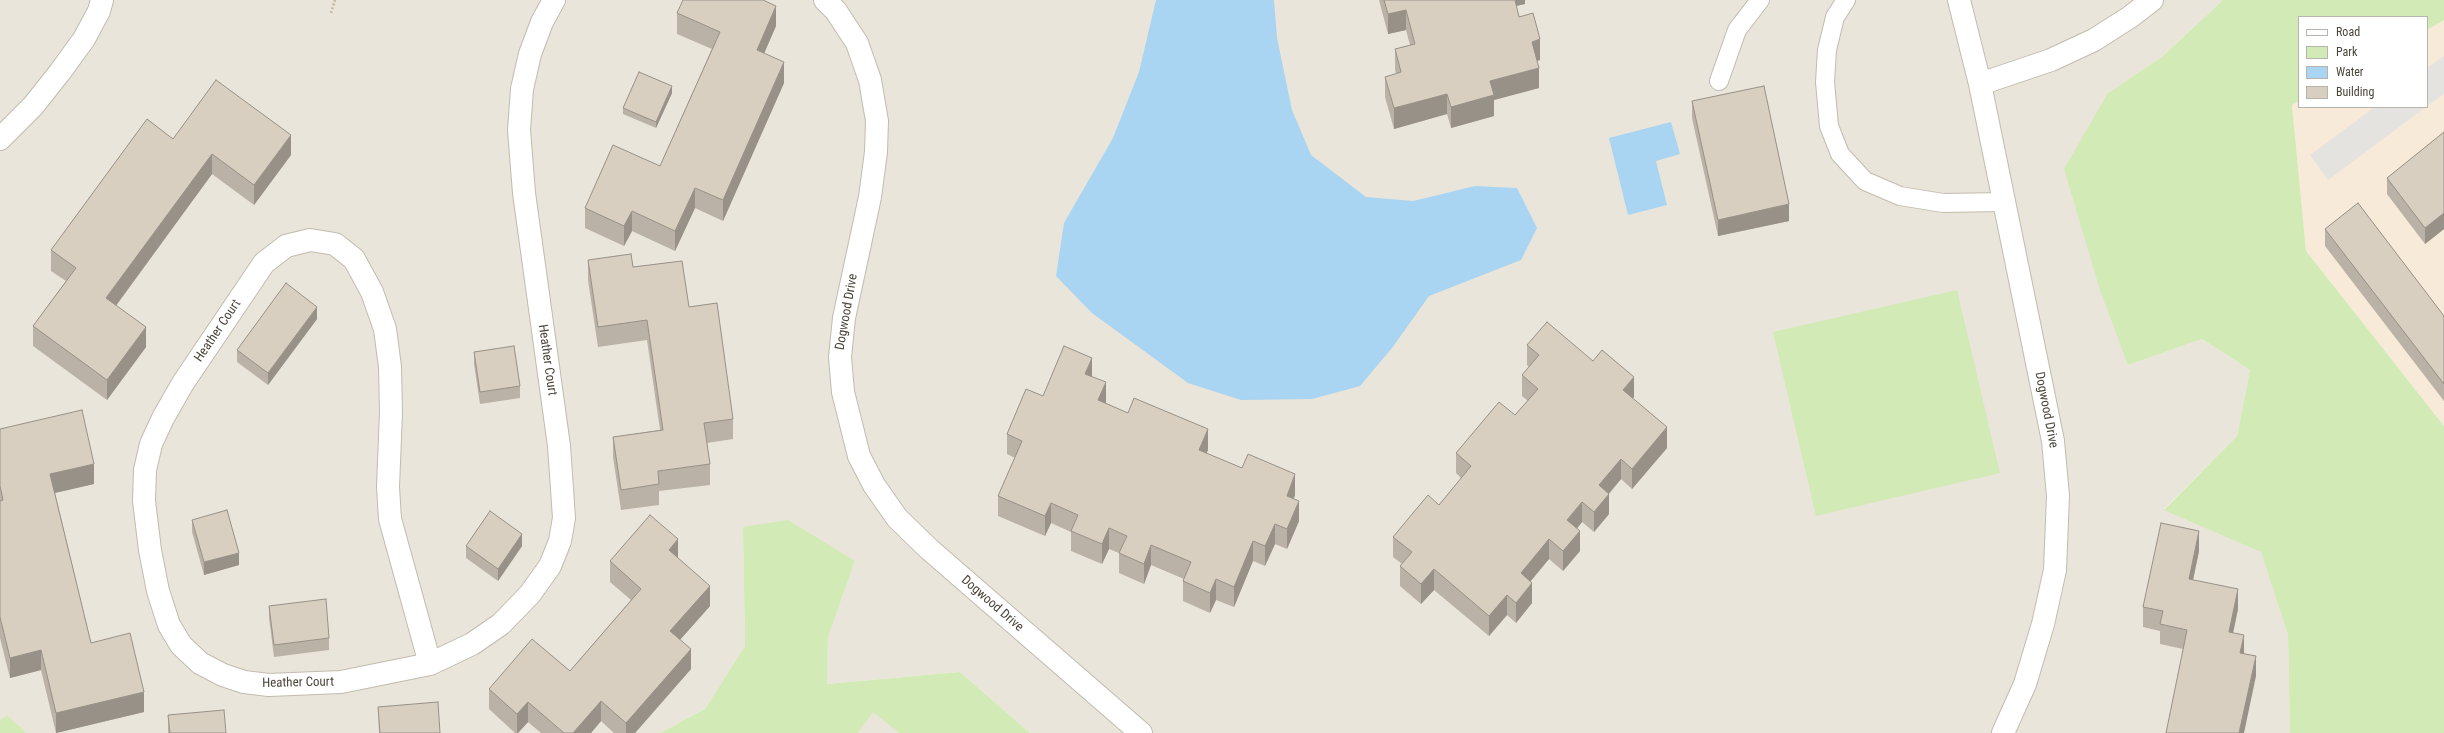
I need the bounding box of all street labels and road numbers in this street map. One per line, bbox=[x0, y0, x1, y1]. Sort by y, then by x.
street label: Dogwood Drive bbox=[833, 273, 861, 351]
street label: Heather Court bbox=[191, 297, 245, 365]
street label: Heather Court bbox=[534, 323, 560, 397]
street label: Dogwood Drive bbox=[2031, 371, 2061, 449]
street label: Dogwood Drive bbox=[958, 573, 1026, 635]
street label: Heather Court bbox=[262, 675, 334, 691]

